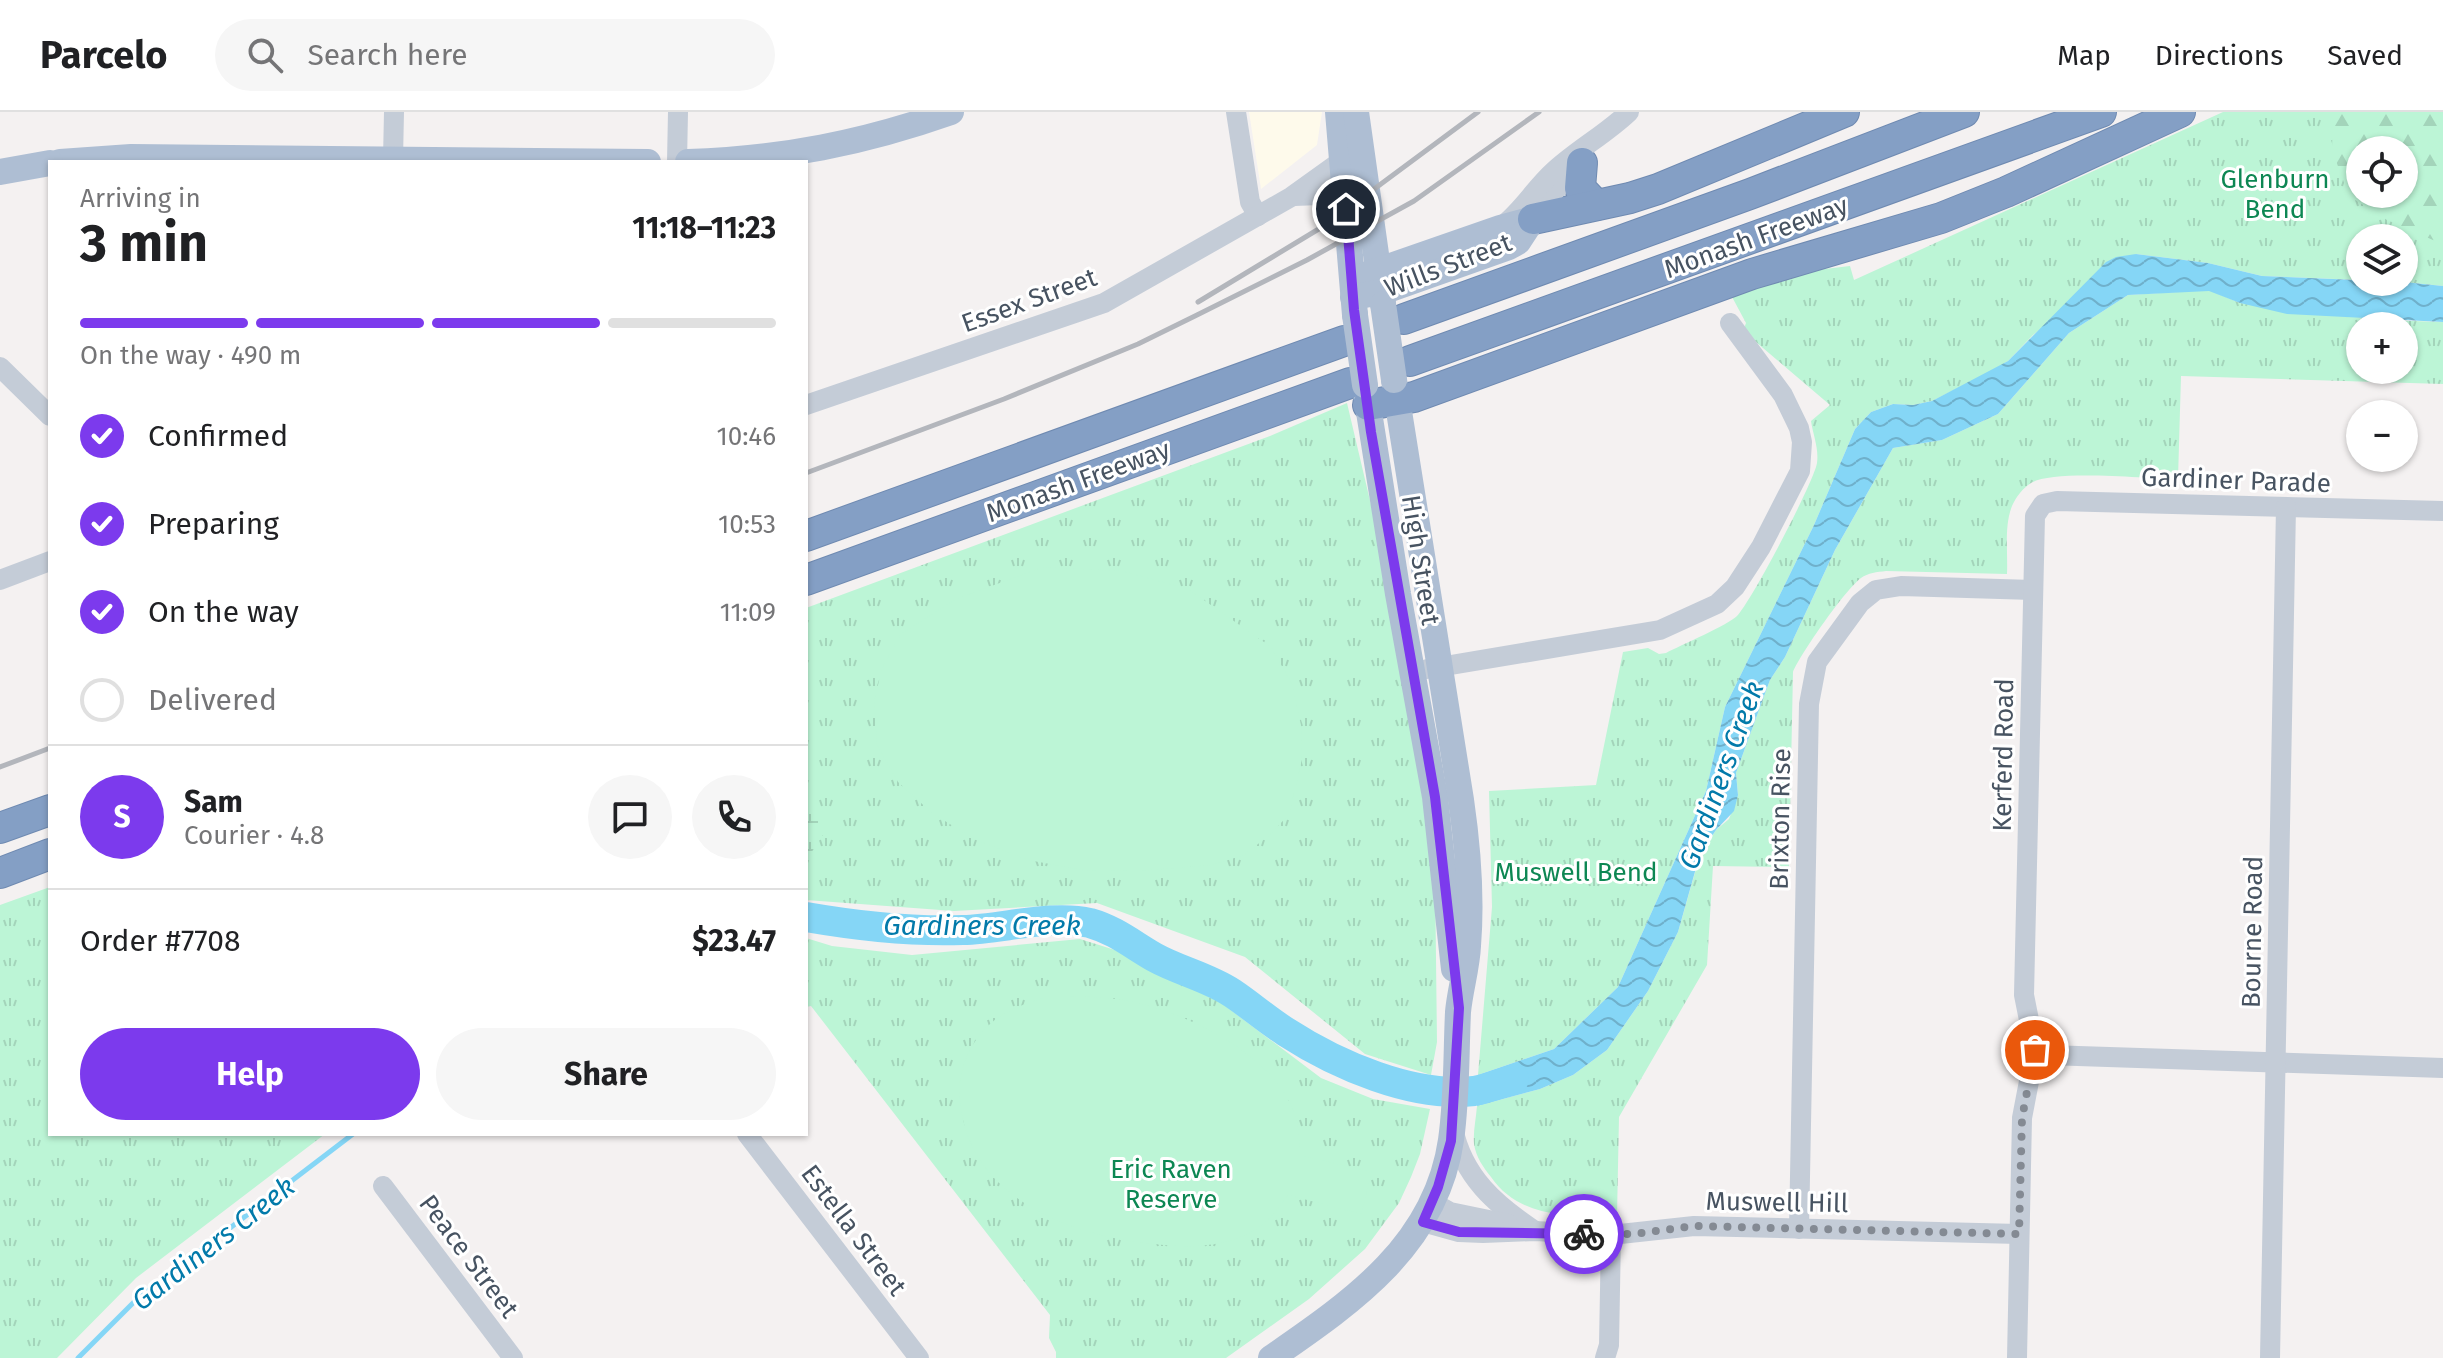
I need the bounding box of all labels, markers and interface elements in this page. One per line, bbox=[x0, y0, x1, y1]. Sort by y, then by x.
search box bbox=[215, 19, 775, 91]
text: Parcelo bbox=[40, 32, 167, 78]
icon: search bbox=[243, 33, 287, 77]
text: Search here bbox=[307, 37, 468, 73]
text: Map bbox=[2057, 39, 2111, 72]
text: Directions bbox=[2155, 39, 2283, 72]
text: Saved bbox=[2327, 39, 2403, 72]
map controls bbox=[2346, 136, 2418, 472]
button: locate bbox=[2346, 136, 2418, 208]
park label: Glenburn Bend bbox=[2220, 164, 2330, 225]
pin bbox=[1312, 175, 1380, 243]
text: Arriving in bbox=[80, 183, 201, 214]
icon: home bbox=[1324, 187, 1368, 231]
street label: Monash Freeway bbox=[1660, 190, 1852, 285]
text: 11:18–11:23 bbox=[632, 210, 776, 246]
text: 3 min bbox=[80, 212, 208, 275]
button: layers bbox=[2346, 224, 2418, 296]
street label: Wills Street bbox=[1380, 227, 1517, 304]
street label: Essex Street bbox=[957, 261, 1102, 339]
button: + bbox=[2346, 312, 2418, 384]
text: On the way · 490 m bbox=[80, 340, 301, 371]
button: − bbox=[2346, 400, 2418, 472]
icon: check bbox=[80, 414, 124, 458]
text: Confirmed bbox=[148, 418, 288, 454]
text: 10:46 bbox=[716, 421, 776, 452]
street label: Monash Freeway bbox=[982, 434, 1174, 529]
street label: Gardiner Parade bbox=[2141, 462, 2331, 499]
street label: High Street bbox=[1395, 493, 1446, 628]
icon: check bbox=[80, 502, 124, 546]
text: Preparing bbox=[148, 506, 279, 542]
text: 10:53 bbox=[718, 509, 776, 540]
icon: check bbox=[80, 590, 124, 634]
text: On the way bbox=[148, 594, 299, 630]
text: 11:09 bbox=[720, 597, 776, 628]
water label: Gardiners Creek bbox=[1672, 677, 1771, 874]
street label: Kerferd Road bbox=[1987, 678, 2020, 832]
text: Delivered bbox=[148, 682, 277, 718]
street label: Brixton Rise bbox=[1764, 748, 1797, 890]
button: chat bbox=[588, 775, 672, 859]
button: phone bbox=[692, 775, 776, 859]
text: Sam bbox=[184, 784, 243, 820]
text: S bbox=[113, 799, 131, 835]
text: Courier · 4.8 bbox=[184, 820, 324, 851]
street label: Bourne Road bbox=[2236, 856, 2269, 1008]
park label: Muswell Bend bbox=[1494, 857, 1658, 888]
water label: Gardiners Creek bbox=[883, 909, 1081, 942]
text: Order #7708 bbox=[80, 923, 240, 959]
text: $23.47 bbox=[692, 923, 776, 959]
pin bbox=[2001, 1016, 2069, 1084]
button: Help bbox=[80, 1028, 420, 1120]
button: Share bbox=[436, 1028, 776, 1120]
icon: bag bbox=[2013, 1028, 2057, 1072]
park label: Eric Raven Reserve bbox=[1110, 1154, 1232, 1215]
street label: Estella Street bbox=[794, 1159, 913, 1302]
water label: Gardiners Creek bbox=[125, 1170, 301, 1317]
street label: Muswell Hill bbox=[1705, 1186, 1849, 1219]
street label: Peace Street bbox=[412, 1189, 525, 1324]
courier bbox=[1544, 1194, 1624, 1274]
icon: bike bbox=[1562, 1212, 1606, 1256]

